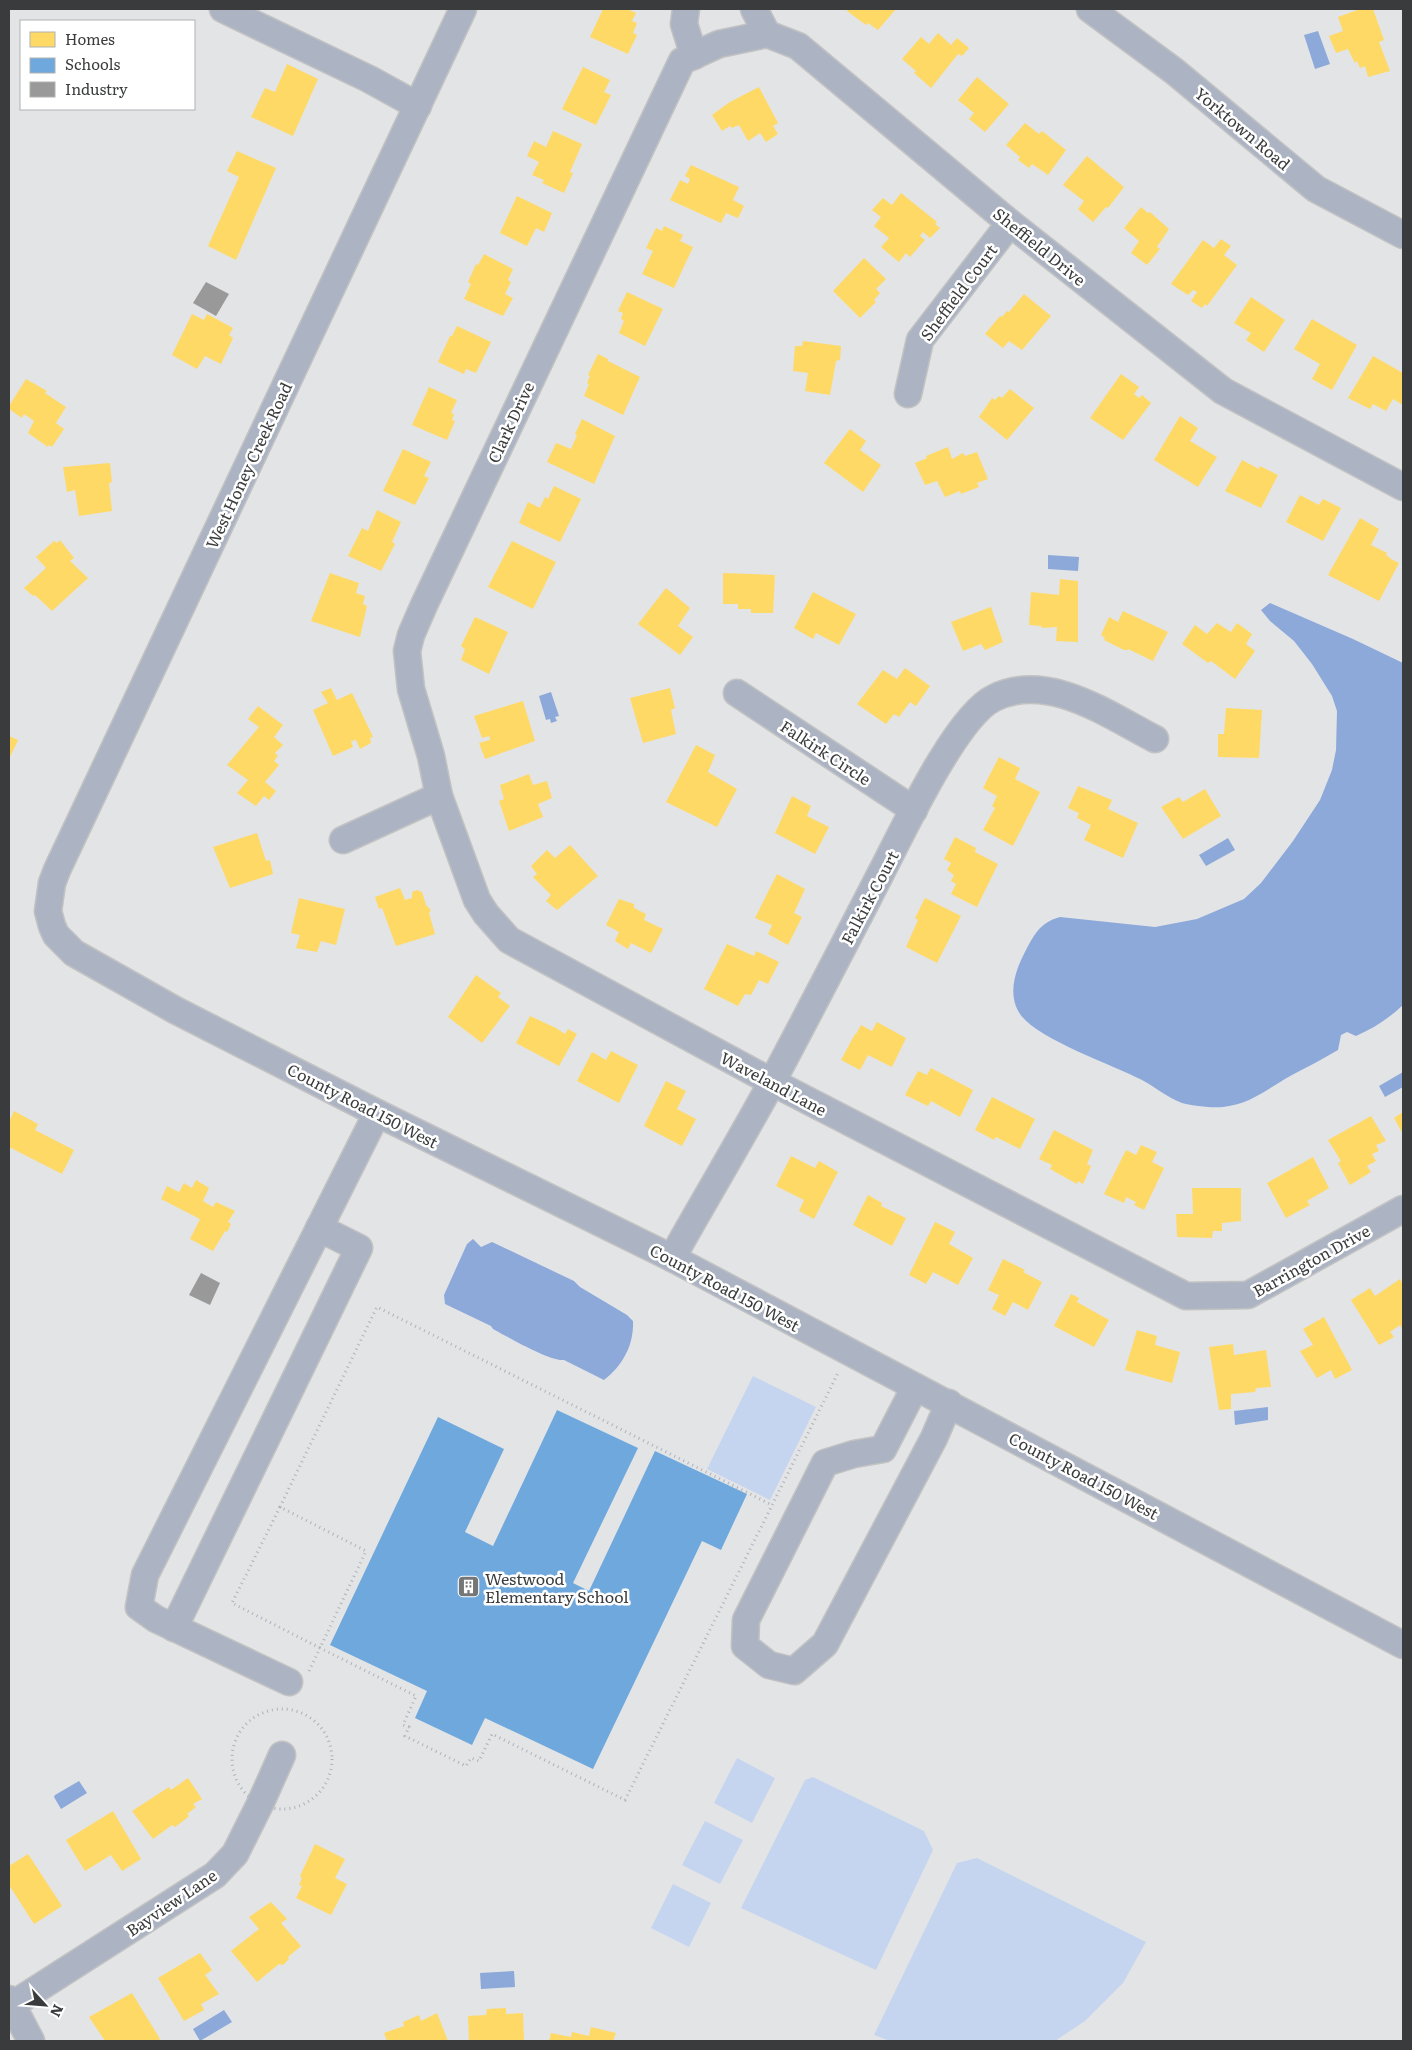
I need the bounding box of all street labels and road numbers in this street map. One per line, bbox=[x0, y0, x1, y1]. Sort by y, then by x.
street label: Yorktown Road bbox=[1190, 81, 1296, 175]
street label: Sheffield Drive bbox=[989, 201, 1091, 291]
street label: Sheffield Court bbox=[914, 238, 1003, 345]
street label: Clark Drive bbox=[481, 377, 539, 467]
street label: West Honey Creek Road bbox=[199, 378, 297, 552]
street label: Falkirk Circle bbox=[776, 714, 876, 790]
street label: Falkirk Court bbox=[834, 845, 904, 948]
street label: Waveland Lane bbox=[717, 1045, 831, 1121]
street label: County Road 150 West bbox=[283, 1057, 443, 1154]
street label: Barrington Drive bbox=[1248, 1218, 1374, 1302]
street label: County Road 150 West bbox=[646, 1237, 805, 1337]
street label: County Road 150 West bbox=[1005, 1425, 1164, 1525]
street label: Bayview Lane bbox=[121, 1863, 221, 1941]

